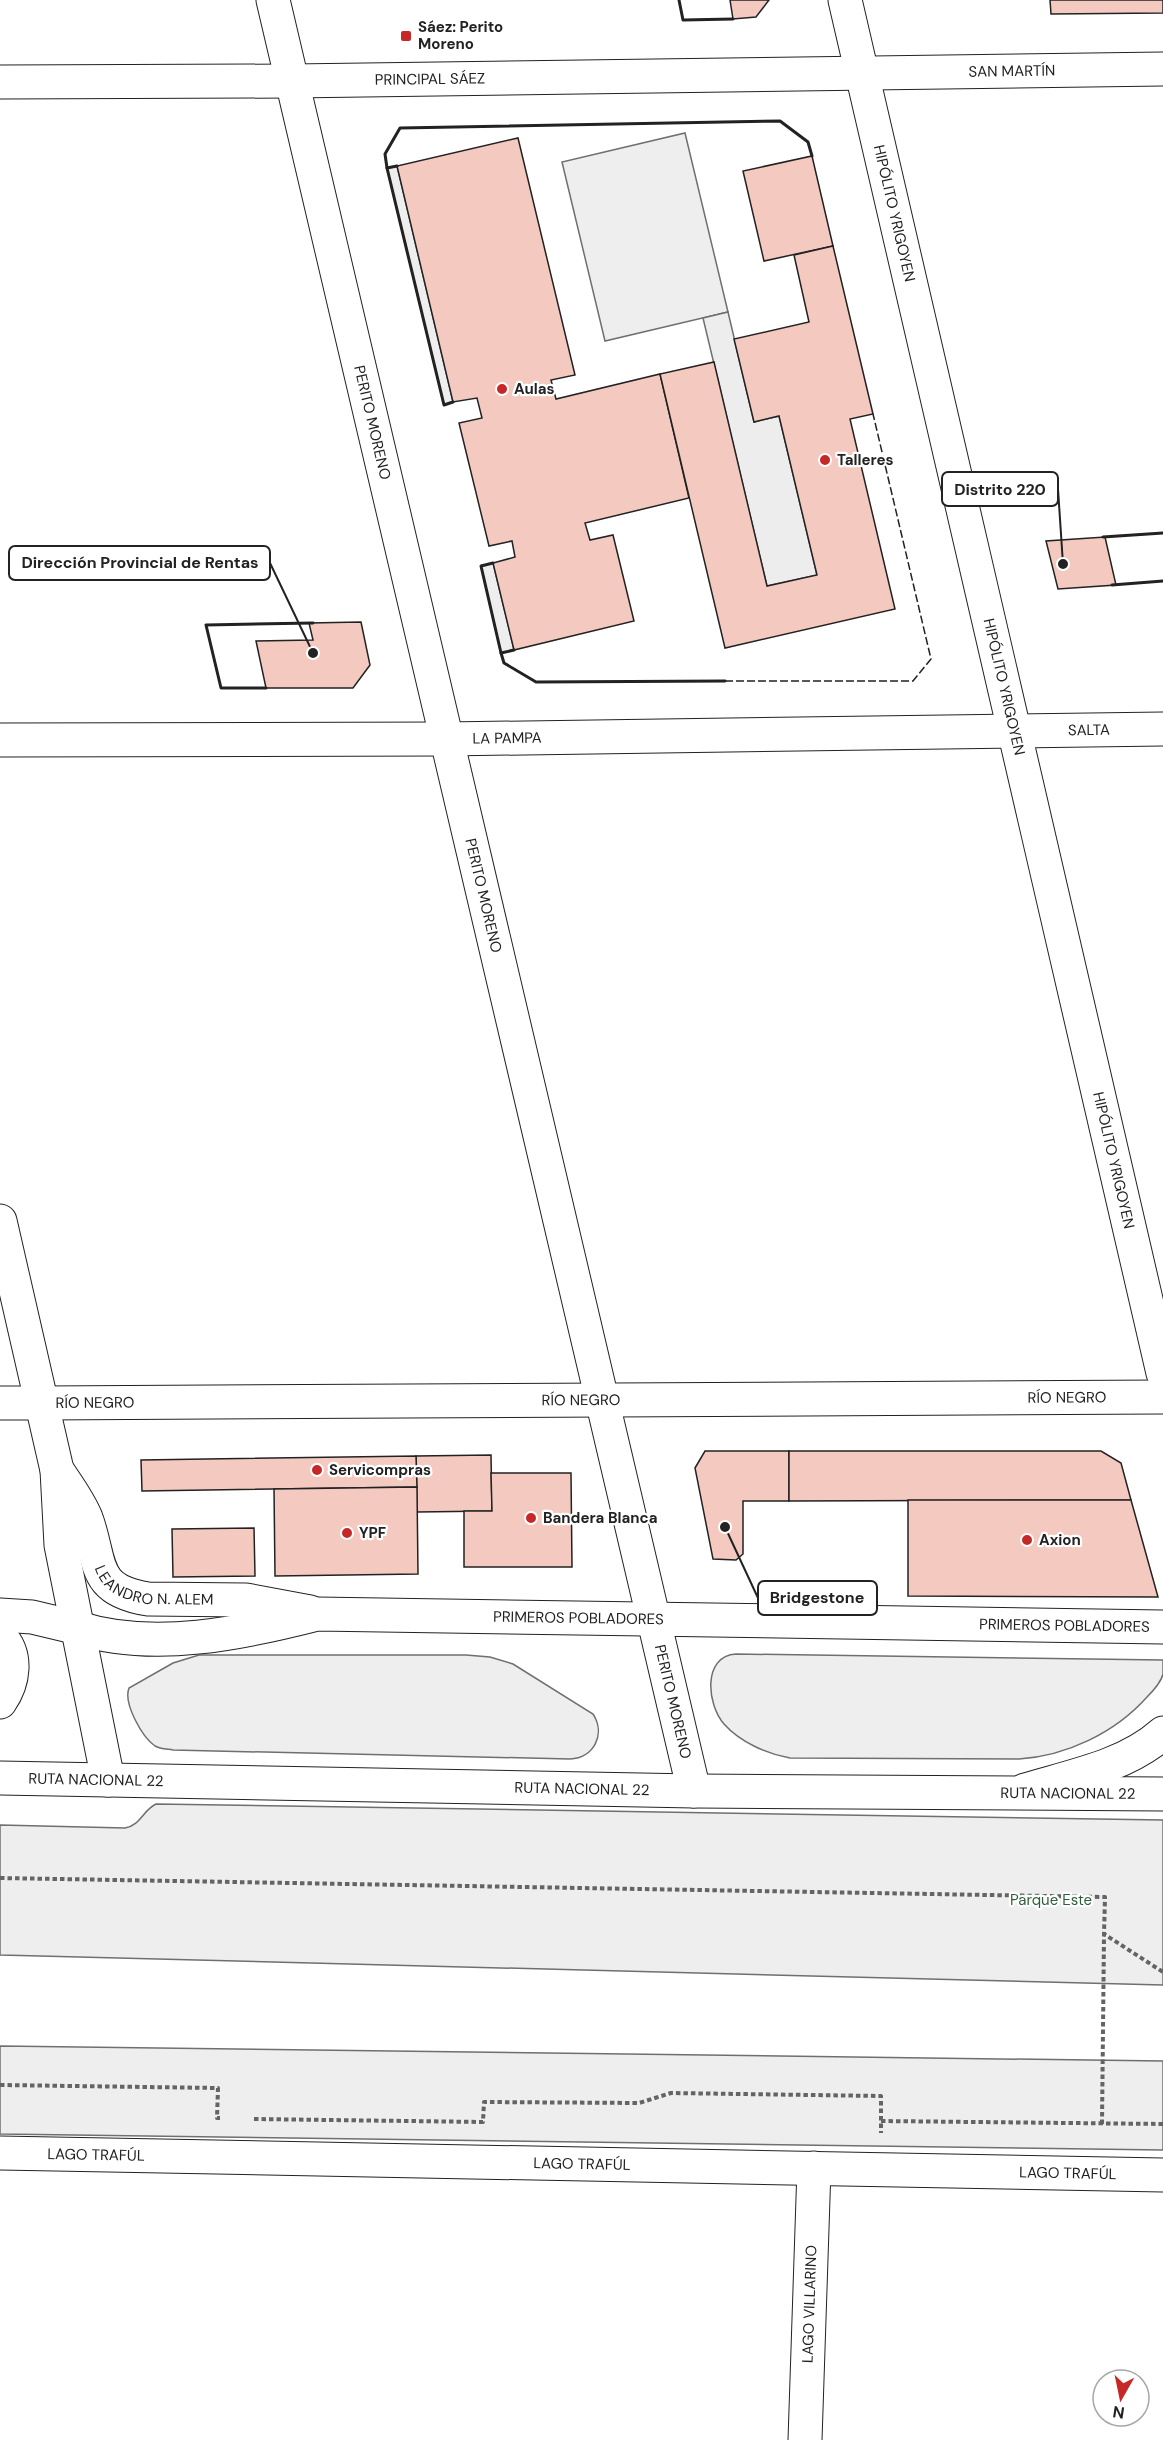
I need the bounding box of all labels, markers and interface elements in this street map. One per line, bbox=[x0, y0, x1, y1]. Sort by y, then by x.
place label: Sáez: Perito Moreno bbox=[418, 17, 503, 54]
marker: Sáez: Perito Moreno bbox=[399, 29, 413, 43]
street label: SAN MARTÍN bbox=[968, 60, 1056, 82]
street label: PRINCIPAL SÁEZ bbox=[375, 68, 485, 90]
street label: HIPÓLITO YRIGOYEN bbox=[869, 143, 920, 284]
street label: PERITO MORENO bbox=[349, 363, 395, 482]
place label: Aulas bbox=[514, 379, 555, 399]
marker: Aulas bbox=[495, 382, 509, 396]
place label: Talleres bbox=[837, 450, 894, 470]
marker: Talleres bbox=[818, 453, 832, 467]
callout: Distrito 220 bbox=[942, 472, 1058, 506]
text: Distrito 220 bbox=[954, 479, 1046, 500]
callout: Dirección Provincial de Rentas bbox=[9, 546, 270, 580]
text: Dirección Provincial de Rentas bbox=[21, 552, 259, 573]
street label: HIPÓLITO YRIGOYEN bbox=[979, 616, 1030, 757]
street label: SALTA bbox=[1068, 720, 1110, 740]
street label: LA PAMPA bbox=[472, 728, 542, 749]
street label: PERITO MORENO bbox=[460, 836, 507, 955]
street label: HIPÓLITO YRIGOYEN bbox=[1088, 1090, 1139, 1231]
street label: RÍO NEGRO bbox=[1028, 1387, 1106, 1408]
street label: RÍO NEGRO bbox=[542, 1390, 620, 1410]
street label: RÍO NEGRO bbox=[56, 1393, 134, 1413]
place label: Servicompras bbox=[329, 1460, 431, 1480]
marker: Servicompras bbox=[310, 1463, 324, 1477]
place label: Bandera Blanca bbox=[543, 1508, 657, 1528]
marker: Bandera Blanca bbox=[524, 1511, 538, 1525]
place label: YPF bbox=[359, 1523, 386, 1543]
marker: YPF bbox=[340, 1526, 354, 1540]
place label: Axion bbox=[1039, 1530, 1081, 1550]
marker: Axion bbox=[1020, 1533, 1034, 1547]
street label: LEANDRO N. ALEM bbox=[90, 1562, 214, 1610]
callout: Bridgestone bbox=[758, 1581, 877, 1615]
text: Bridgestone bbox=[770, 1587, 864, 1608]
street label: PRIMEROS POBLADORES bbox=[493, 1607, 664, 1629]
street label: PRIMEROS POBLADORES bbox=[979, 1614, 1150, 1637]
street label: PERITO MORENO bbox=[650, 1642, 696, 1761]
street label: RUTA NACIONAL 22 bbox=[28, 1769, 164, 1791]
street label: RUTA NACIONAL 22 bbox=[514, 1778, 650, 1800]
street label: RUTA NACIONAL 22 bbox=[1000, 1783, 1136, 1804]
park label: Parque Este bbox=[1010, 1890, 1092, 1910]
street label: LAGO TRAFÚL bbox=[47, 2144, 145, 2166]
street label: LAGO TRAFÚL bbox=[533, 2153, 631, 2175]
street label: LAGO TRAFÚL bbox=[1019, 2162, 1117, 2184]
street label: LAGO VILLARINO bbox=[798, 2245, 821, 2363]
north arrow bbox=[1091, 2368, 1151, 2428]
text: N bbox=[1111, 2401, 1126, 2424]

